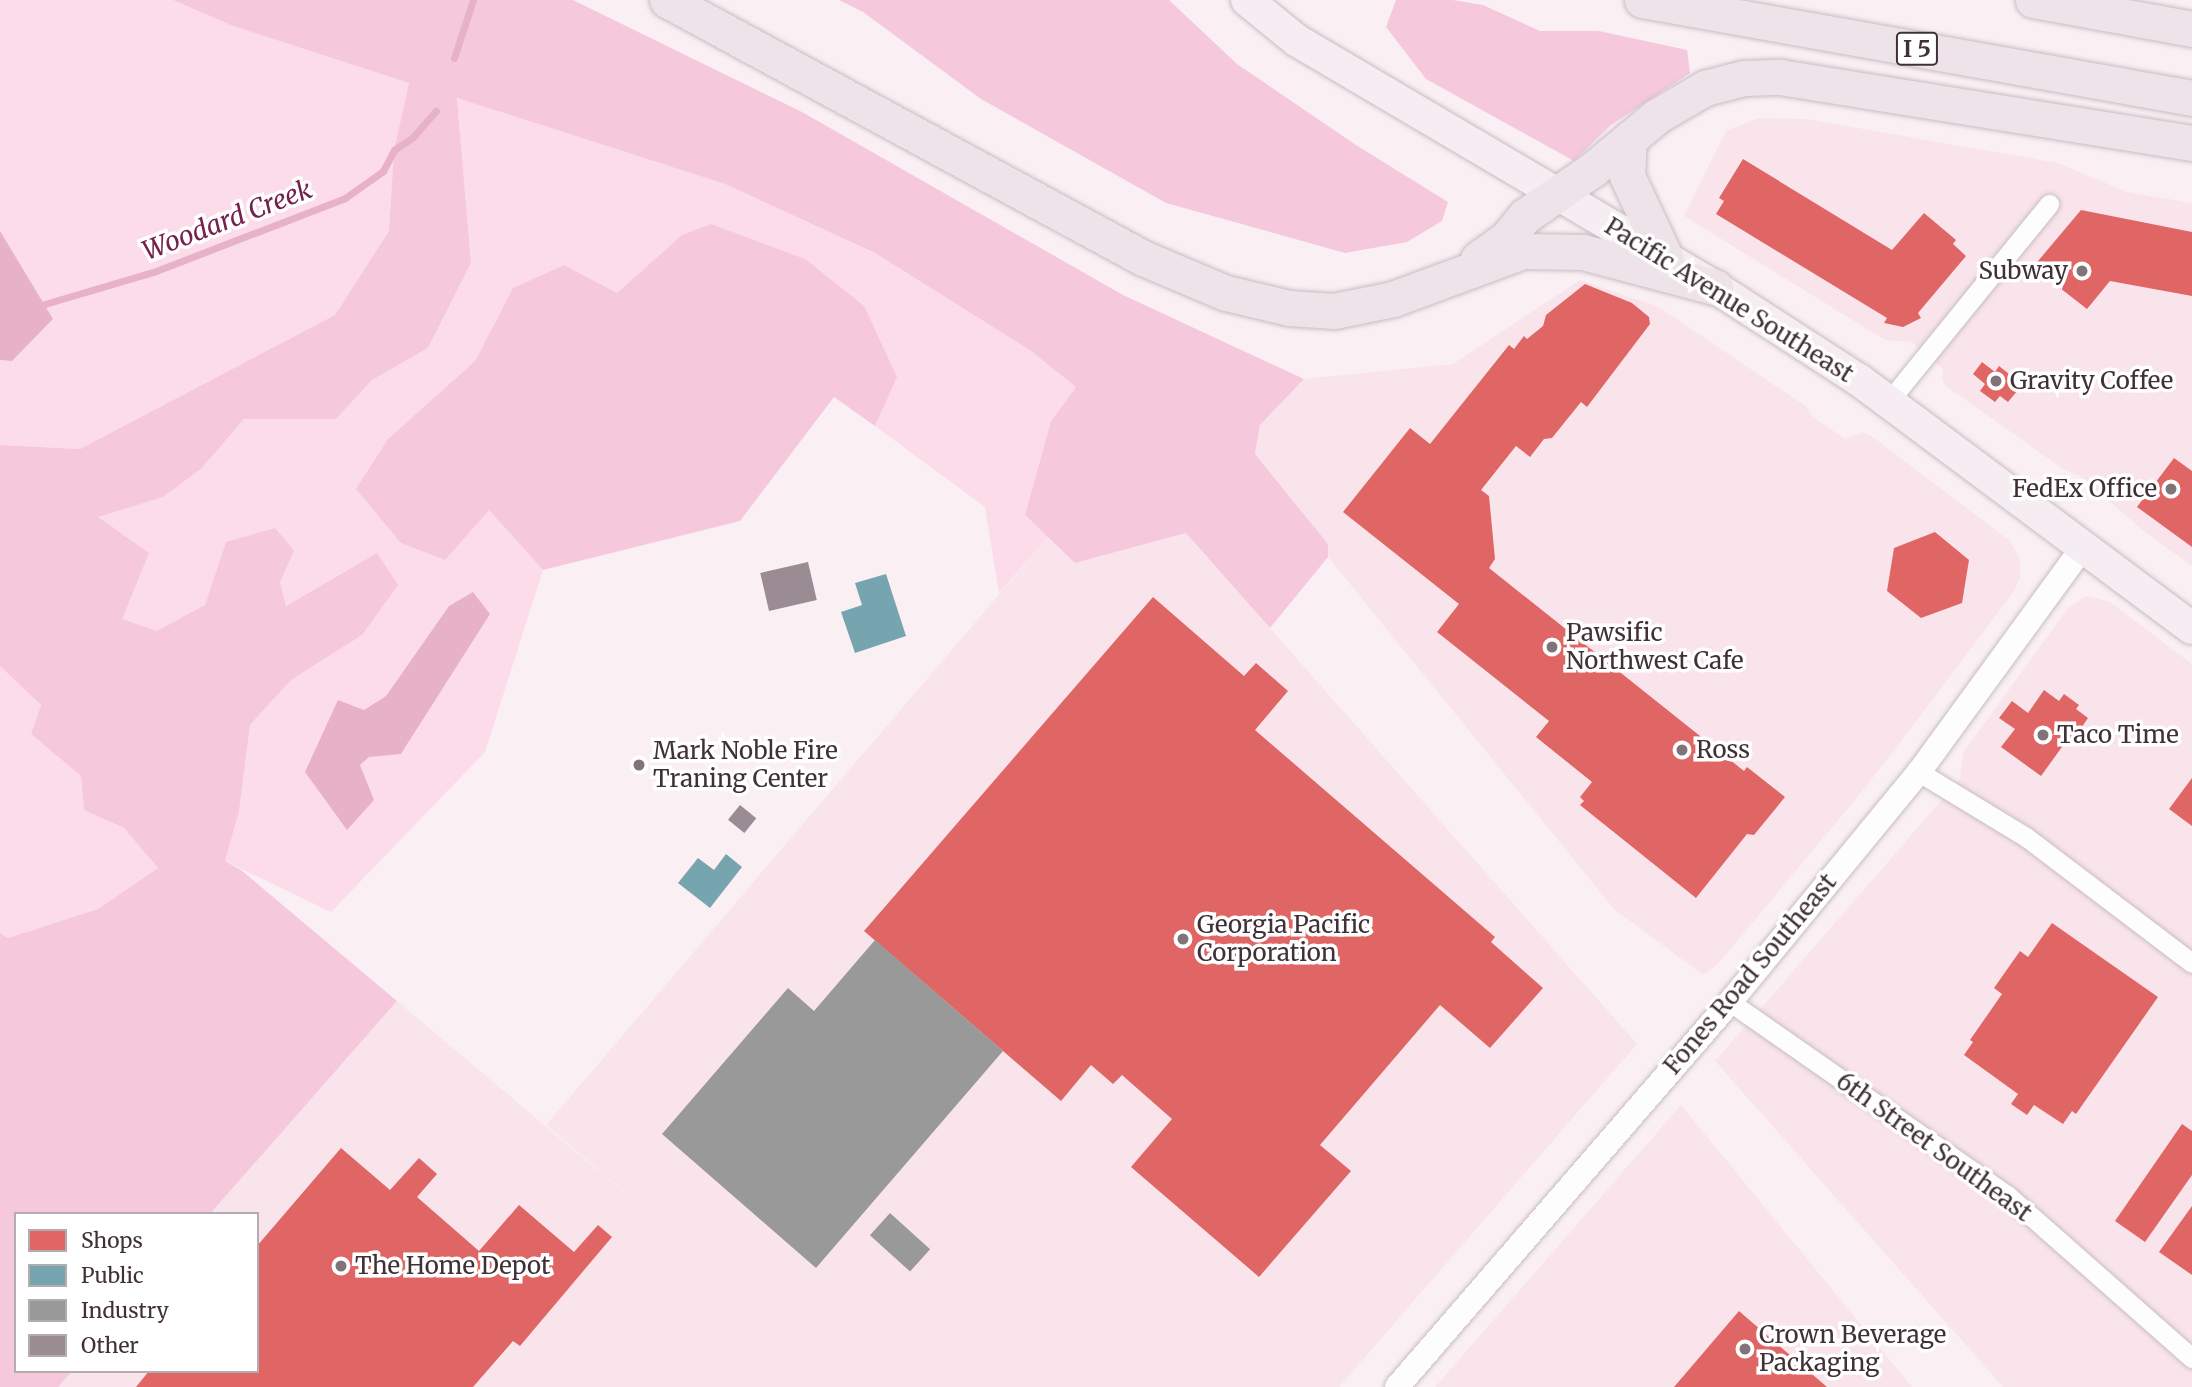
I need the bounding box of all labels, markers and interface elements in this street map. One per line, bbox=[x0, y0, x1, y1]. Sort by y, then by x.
road number: I 5 bbox=[1894, 30, 1940, 68]
water label: Woodard Creek bbox=[138, 173, 316, 267]
street label: Pacific Avenue Southeast bbox=[1599, 212, 1859, 388]
place label: Subway bbox=[1978, 257, 2068, 285]
marker: Subway bbox=[2074, 263, 2090, 279]
place label: Gravity Coffee bbox=[2010, 367, 2173, 395]
marker: Gravity Coffee bbox=[1988, 373, 2004, 389]
place label: FedEx Office bbox=[2012, 475, 2157, 503]
marker: FedEx Office bbox=[2163, 481, 2179, 497]
place label: Pawsific Northwest Cafe bbox=[1566, 619, 1744, 675]
marker: Pawsific Northwest Cafe bbox=[1544, 639, 1560, 655]
place label: Taco Time bbox=[2057, 721, 2179, 749]
marker: Taco Time bbox=[2035, 727, 2051, 743]
place label: Ross bbox=[1696, 736, 1750, 764]
place label: Mark Noble Fire Traning Center bbox=[653, 737, 838, 793]
marker: Ross bbox=[1674, 742, 1690, 758]
marker: Mark Noble Fire Traning Center bbox=[631, 757, 647, 773]
street label: Fones Road Southeast bbox=[1658, 868, 1842, 1080]
place label: Georgia Pacific Corporation bbox=[1197, 911, 1370, 967]
marker: Georgia Pacific Corporation bbox=[1175, 931, 1191, 947]
street label: 6th Street Southeast bbox=[1831, 1066, 2037, 1228]
legend bbox=[14, 1212, 259, 1373]
text: Shops bbox=[81, 1227, 143, 1254]
place label: The Home Depot bbox=[355, 1252, 550, 1280]
marker: The Home Depot bbox=[333, 1258, 349, 1274]
text: Public bbox=[81, 1262, 144, 1289]
text: Industry bbox=[81, 1297, 169, 1324]
place label: Crown Beverage Packaging bbox=[1759, 1321, 1946, 1377]
text: Other bbox=[81, 1332, 139, 1359]
marker: Crown Beverage Packaging bbox=[1737, 1341, 1753, 1357]

